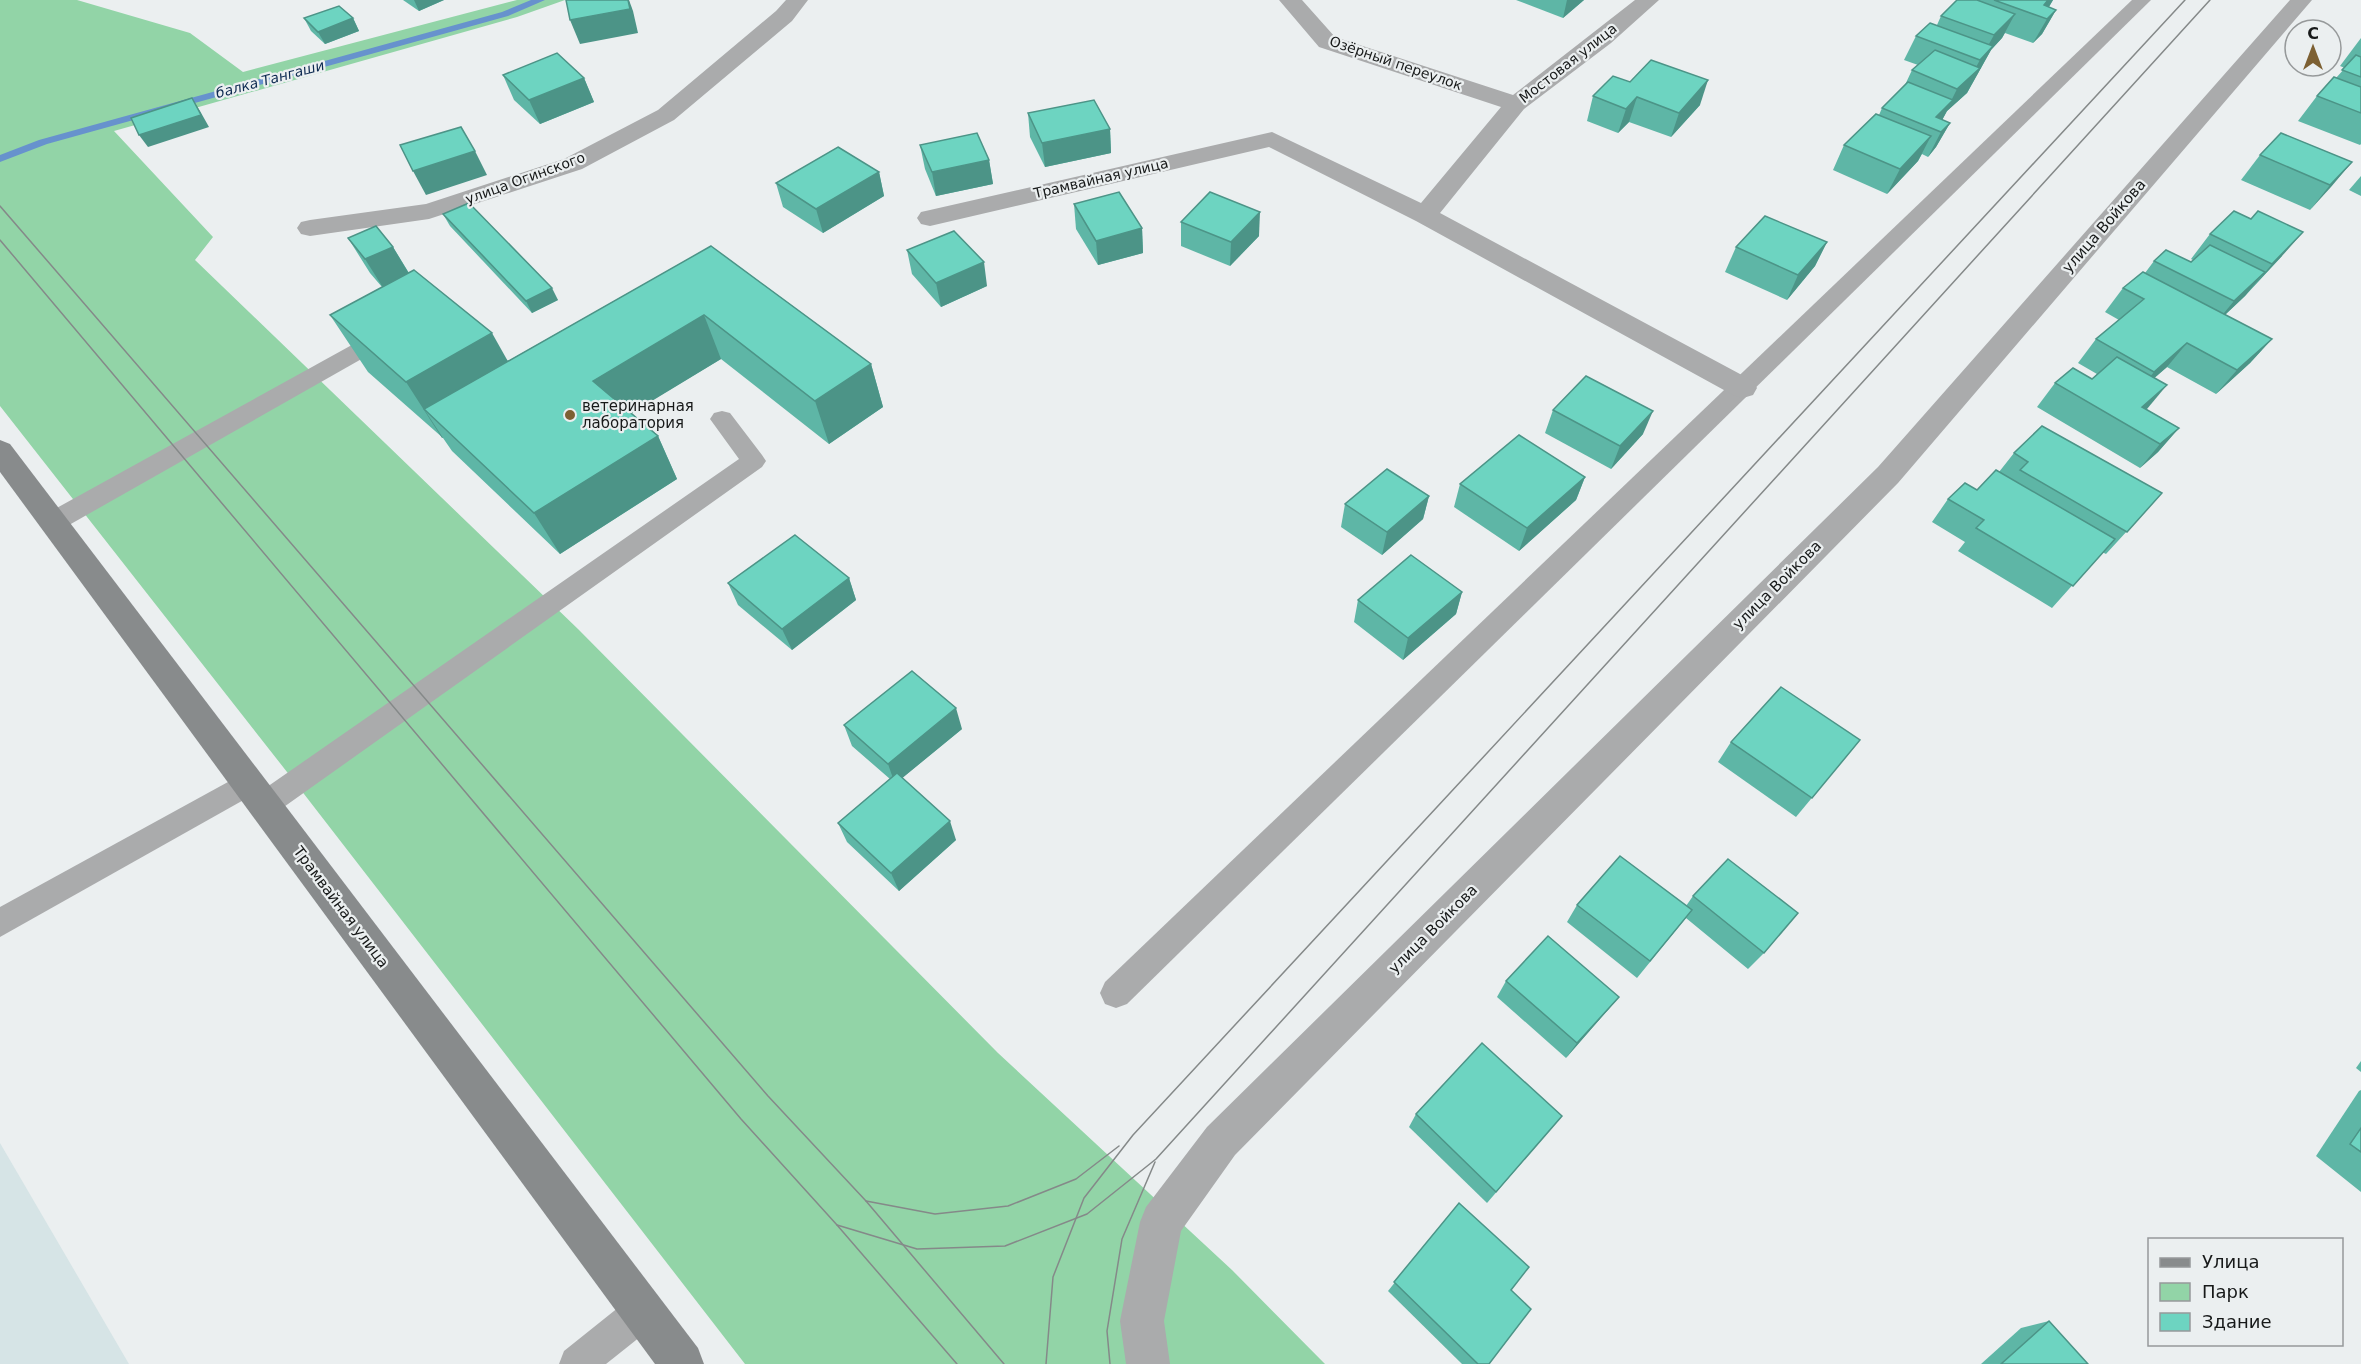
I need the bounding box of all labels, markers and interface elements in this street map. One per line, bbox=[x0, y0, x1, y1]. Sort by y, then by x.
north arrow bbox=[2283, 18, 2343, 78]
street label: Мостовая улица bbox=[1516, 20, 1620, 106]
text: С bbox=[2307, 24, 2319, 43]
street label: Озёрный переулок bbox=[1328, 33, 1464, 93]
water label: балка Тангаши bbox=[214, 57, 326, 101]
street label: улица Огинского bbox=[463, 149, 587, 207]
street label: Трамвайная улица bbox=[1031, 155, 1170, 201]
street label: улица Войкова bbox=[2059, 176, 2149, 276]
place label: ветеринарная лаборатория bbox=[582, 397, 694, 432]
marker: ветеринарная лаборатория bbox=[563, 408, 577, 422]
street label: улица Войкова bbox=[1729, 537, 1825, 633]
street label: Трамвайная улица bbox=[289, 842, 393, 971]
street label: улица Войкова bbox=[1385, 881, 1481, 977]
legend bbox=[2148, 1238, 2343, 1346]
text: Улица bbox=[2202, 1251, 2259, 1272]
text: Парк bbox=[2202, 1281, 2249, 1302]
text: Здание bbox=[2202, 1311, 2272, 1332]

